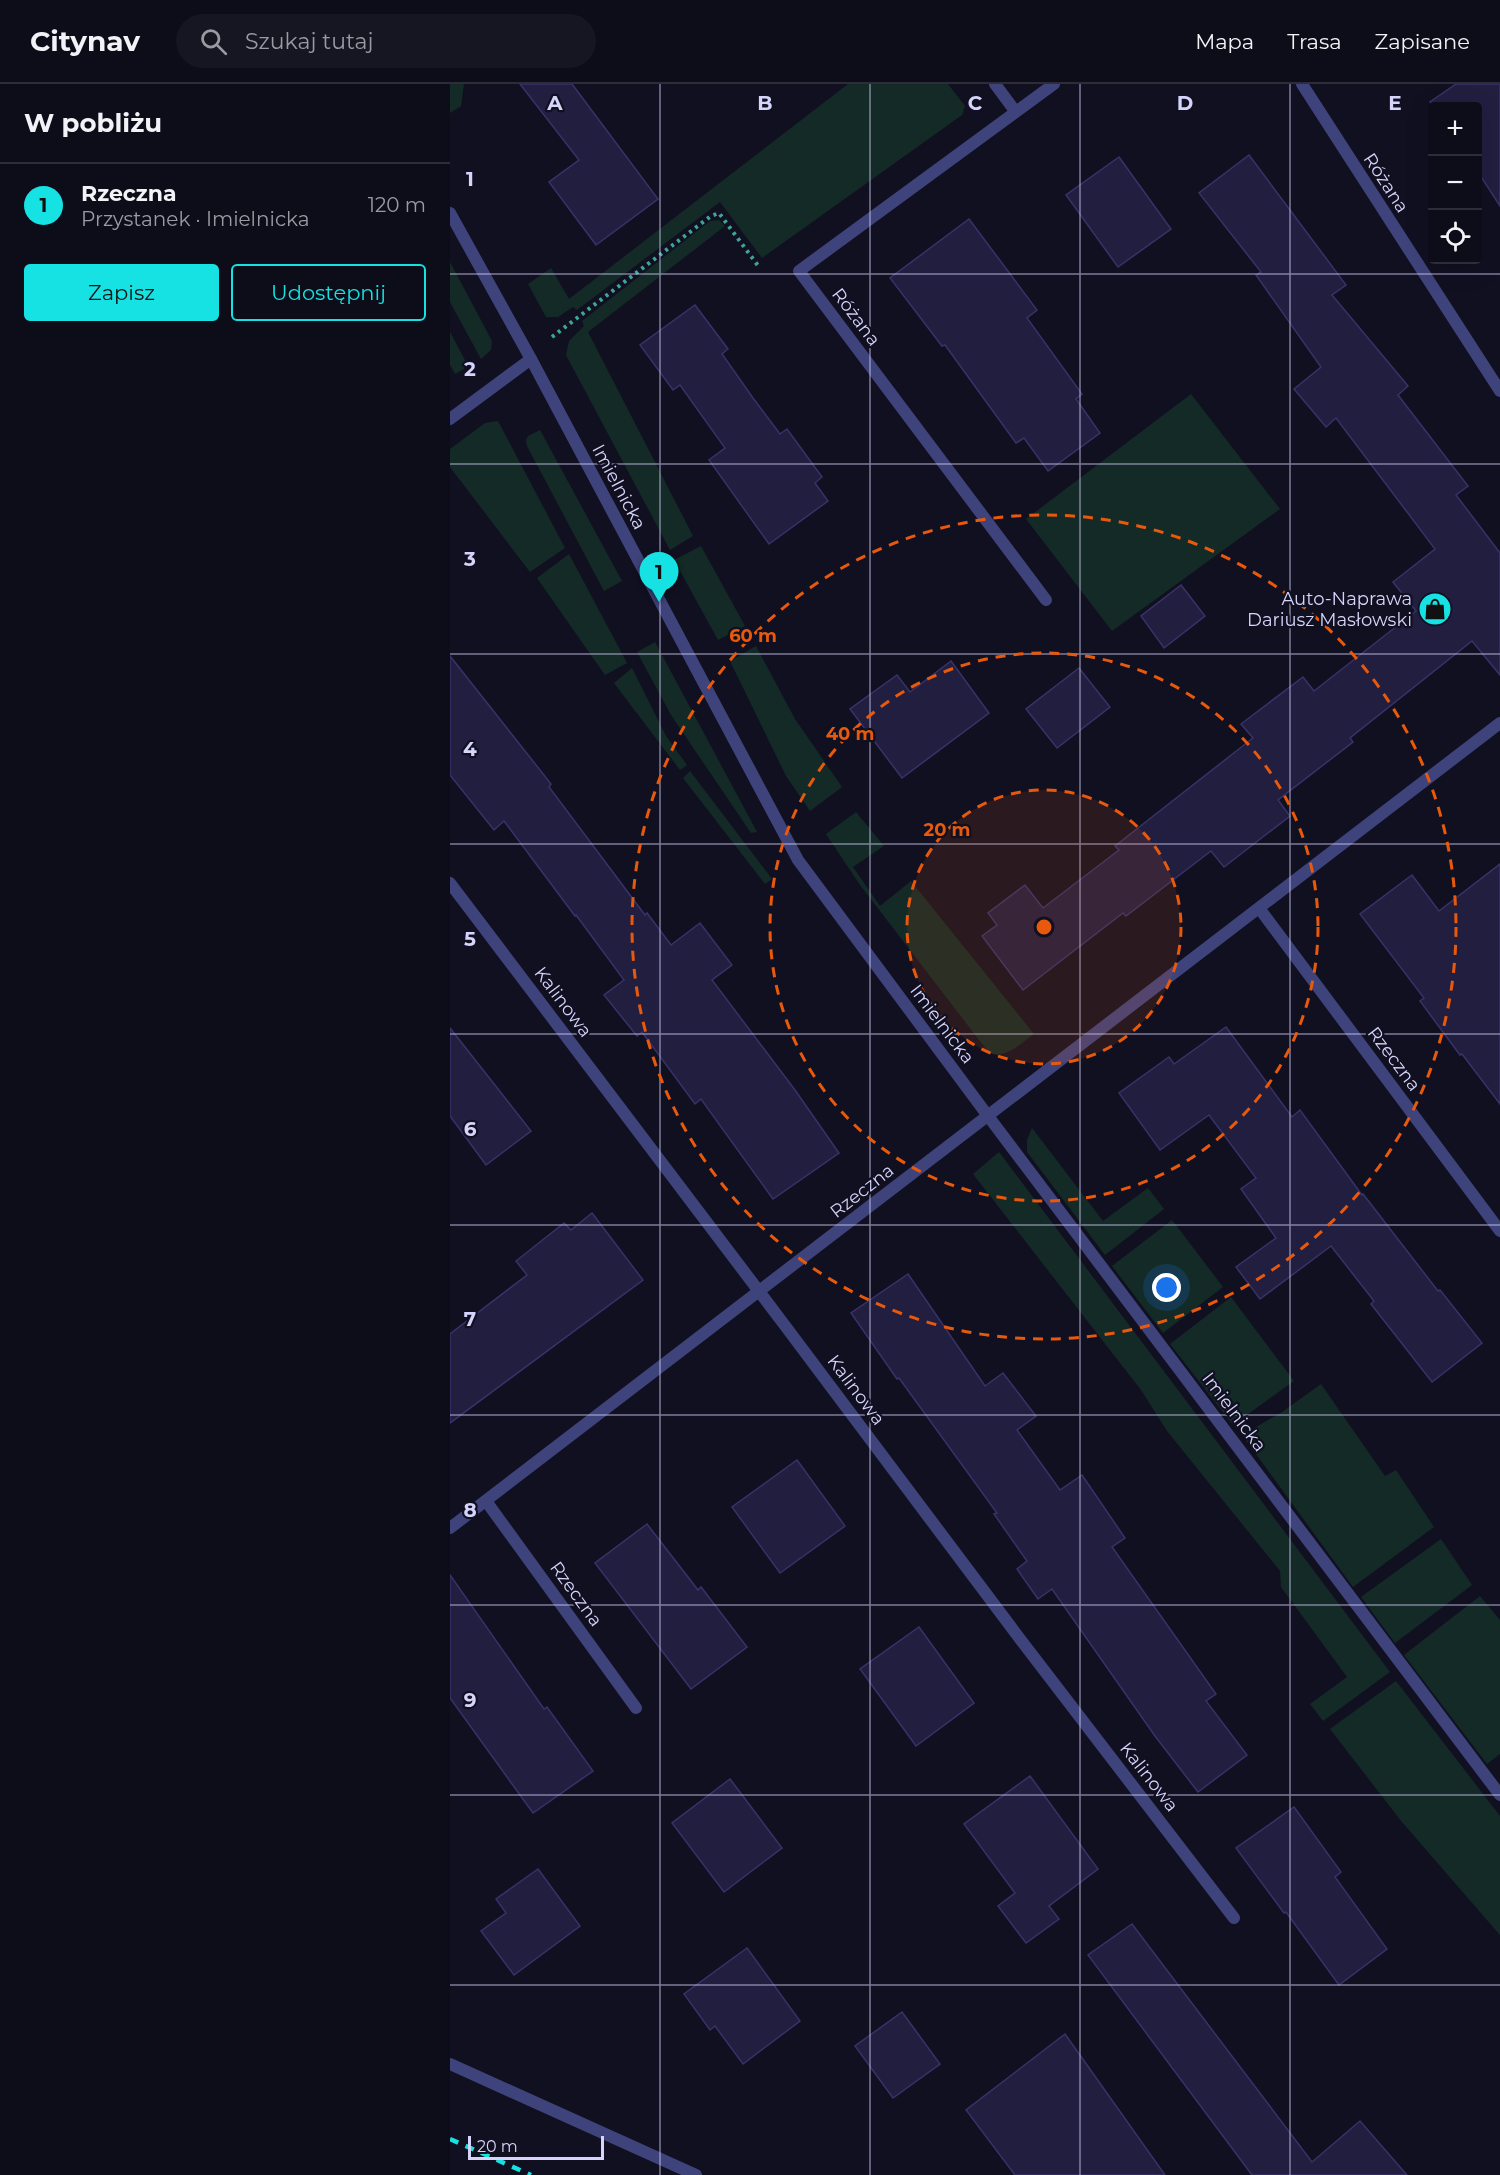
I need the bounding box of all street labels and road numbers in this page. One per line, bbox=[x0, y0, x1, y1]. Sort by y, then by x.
street label: Różana bbox=[1359, 149, 1413, 217]
street label: Różana bbox=[827, 284, 885, 350]
street label: Imielnicka bbox=[587, 441, 651, 533]
street label: Kalinowa bbox=[529, 963, 597, 1041]
street label: Imielnicka bbox=[905, 980, 979, 1068]
street label: Rzeczna bbox=[1363, 1022, 1425, 1096]
street label: Rzeczna bbox=[826, 1159, 898, 1223]
street label: Kalinowa bbox=[822, 1351, 890, 1429]
street label: Imielnicka bbox=[1197, 1368, 1271, 1456]
street label: Rzeczna bbox=[545, 1557, 607, 1631]
street label: Kalinowa bbox=[1115, 1738, 1183, 1816]

